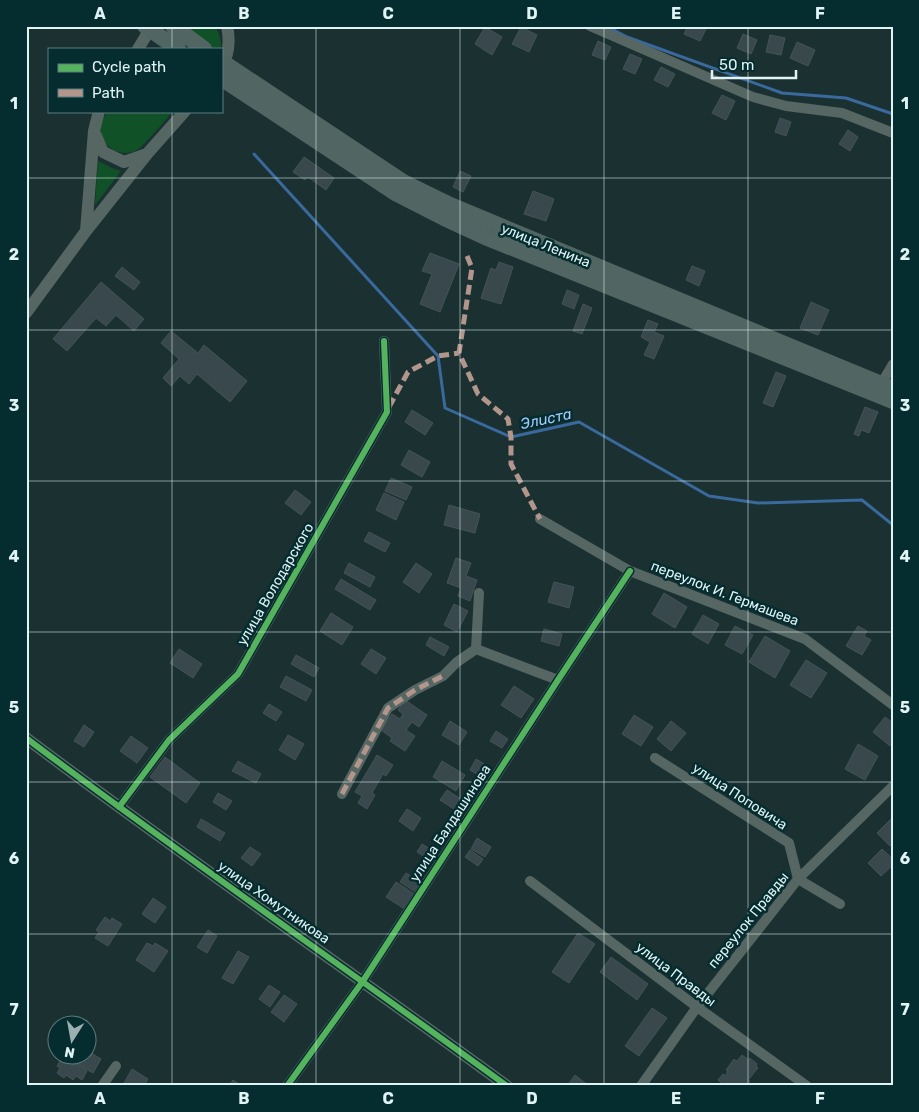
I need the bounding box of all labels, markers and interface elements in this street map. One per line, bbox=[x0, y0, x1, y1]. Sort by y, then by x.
text: A bbox=[94, 4, 106, 23]
text: B bbox=[238, 4, 250, 23]
text: C bbox=[382, 4, 394, 23]
text: D bbox=[526, 4, 538, 23]
text: E bbox=[671, 4, 681, 23]
text: F bbox=[815, 4, 825, 23]
legend bbox=[48, 48, 222, 112]
scale bar bbox=[712, 48, 795, 80]
text: 50 m bbox=[719, 56, 754, 74]
text: Cycle path bbox=[92, 58, 166, 76]
text: Path bbox=[92, 84, 125, 102]
text: 1 bbox=[10, 94, 18, 113]
text: 1 bbox=[901, 94, 909, 113]
street label: улица Ленина bbox=[499, 220, 593, 271]
text: 2 bbox=[9, 245, 19, 264]
text: 2 bbox=[900, 245, 910, 264]
text: 3 bbox=[9, 396, 19, 415]
text: 3 bbox=[900, 396, 910, 415]
water label: Элиста bbox=[519, 405, 573, 433]
street label: улица Володарского bbox=[233, 520, 317, 648]
text: 4 bbox=[9, 547, 20, 566]
text: 4 bbox=[900, 547, 911, 566]
street label: переулок И. Гермашева bbox=[648, 557, 801, 630]
text: 5 bbox=[9, 698, 19, 717]
text: 5 bbox=[900, 698, 910, 717]
street label: улица Поповича bbox=[689, 759, 790, 833]
street label: улица Балдашинова bbox=[406, 761, 495, 885]
text: 6 bbox=[9, 849, 19, 868]
text: 6 bbox=[900, 849, 910, 868]
street label: улица Хомутникова bbox=[214, 857, 333, 947]
street label: переулок Правды bbox=[704, 869, 792, 972]
street label: улица Правды bbox=[632, 939, 719, 1010]
text: 7 bbox=[9, 1000, 19, 1019]
text: 7 bbox=[900, 1000, 910, 1019]
north arrow bbox=[48, 1014, 98, 1064]
text: N bbox=[63, 1043, 76, 1062]
text: A bbox=[94, 1089, 106, 1108]
text: B bbox=[238, 1089, 250, 1108]
text: C bbox=[382, 1089, 394, 1108]
text: D bbox=[526, 1089, 538, 1108]
text: E bbox=[671, 1089, 681, 1108]
text: F bbox=[815, 1089, 825, 1108]

